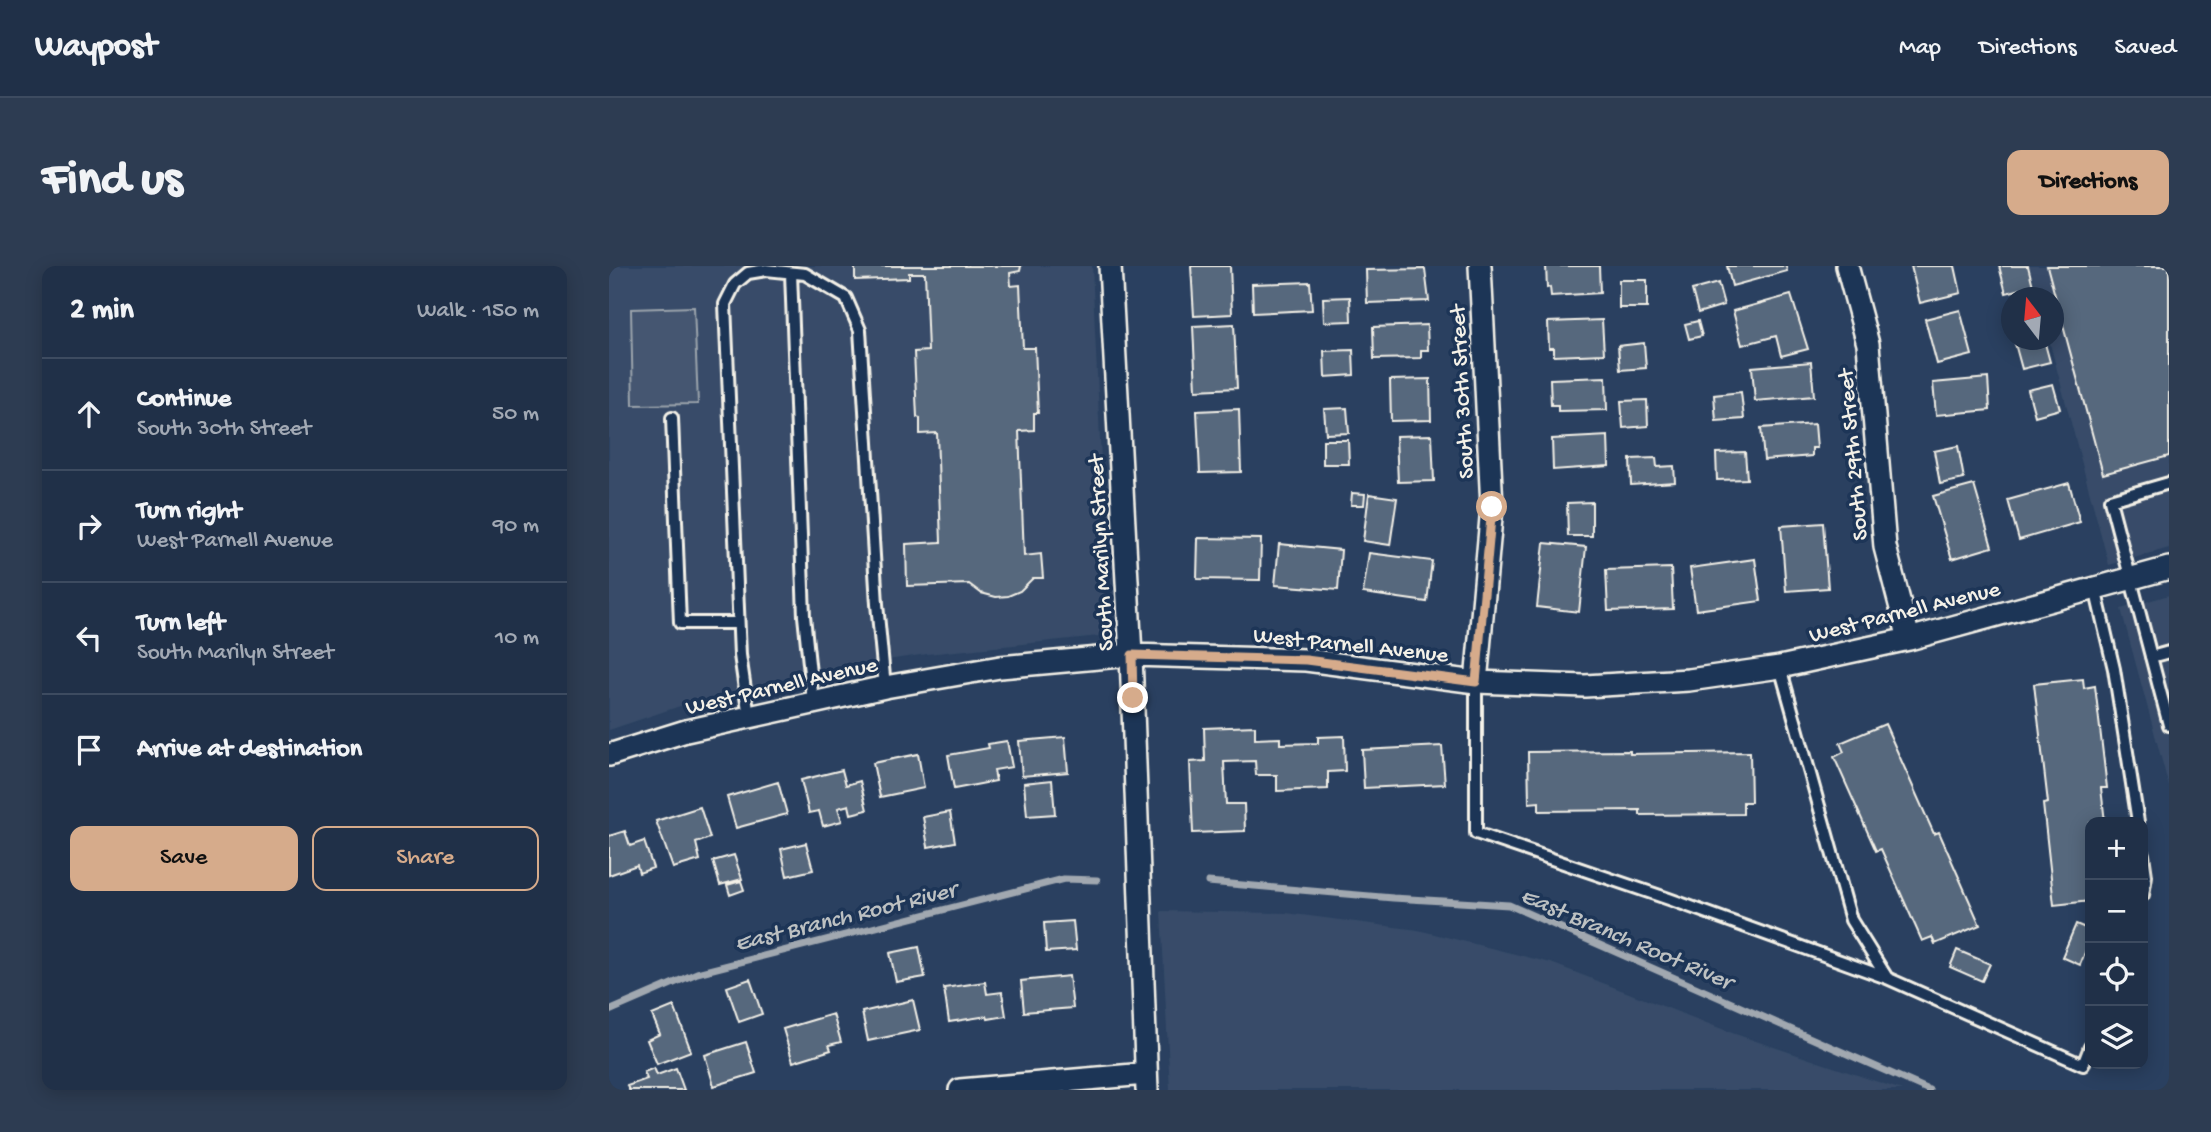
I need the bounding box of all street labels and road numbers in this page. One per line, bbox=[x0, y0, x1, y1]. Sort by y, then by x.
street label: South 30th Street bbox=[1445, 303, 1482, 479]
street label: South 29th Street bbox=[1833, 366, 1875, 541]
street label: South Marilyn Street bbox=[1084, 452, 1121, 652]
street label: West Parnell Avenue bbox=[1807, 576, 2004, 650]
street label: West Parnell Avenue bbox=[1252, 623, 1451, 670]
street label: West Parnell Avenue bbox=[683, 652, 881, 723]

